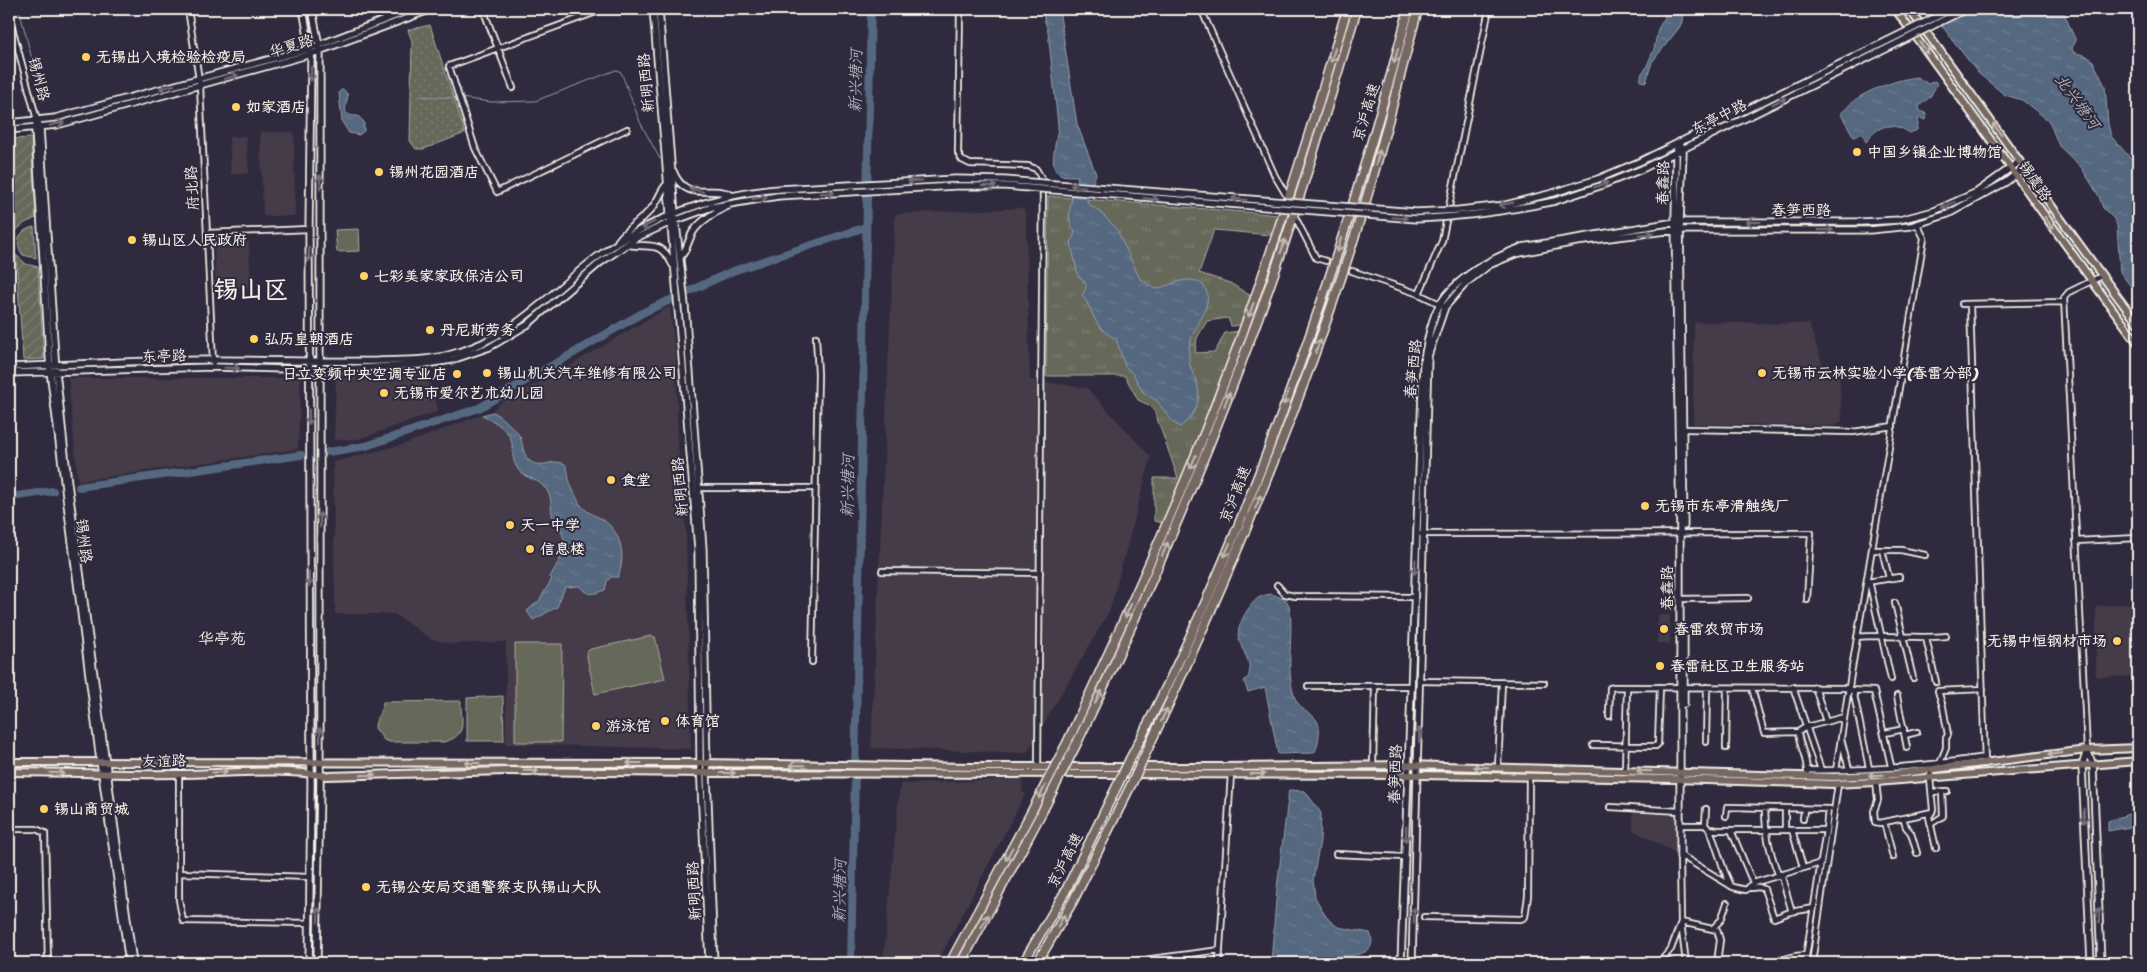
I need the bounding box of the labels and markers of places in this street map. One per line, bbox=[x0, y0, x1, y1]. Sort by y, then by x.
place label: 无锡出入境检验检疫局 bbox=[96, 44, 246, 70]
marker: 无锡出入境检验检疫局 bbox=[80, 51, 92, 63]
place label: 如家酒店 bbox=[246, 94, 306, 120]
marker: 如家酒店 bbox=[230, 101, 242, 113]
place label: 中国乡镇企业博物馆 bbox=[1867, 139, 2002, 165]
marker: 中国乡镇企业博物馆 bbox=[1851, 146, 1863, 158]
place label: 锡州花园酒店 bbox=[389, 159, 479, 185]
marker: 锡州花园酒店 bbox=[373, 166, 385, 178]
place label: 锡山区人民政府 bbox=[142, 227, 247, 253]
marker: 锡山区人民政府 bbox=[126, 234, 138, 246]
place label: 七彩美家家政保洁公司 bbox=[374, 263, 524, 289]
marker: 七彩美家家政保洁公司 bbox=[358, 270, 370, 282]
place label: 丹尼斯劳务 bbox=[440, 317, 515, 343]
marker: 丹尼斯劳务 bbox=[424, 324, 436, 336]
place label: 弘历皇朝酒店 bbox=[264, 326, 354, 352]
marker: 弘历皇朝酒店 bbox=[248, 333, 260, 345]
place label: 锡山机关汽车维修有限公司 bbox=[497, 360, 677, 386]
place label: 无锡市云林实验小学(春雷分部) bbox=[1772, 360, 1979, 386]
place label: 日立变频中央空调专业店 bbox=[282, 361, 447, 387]
marker: 锡山机关汽车维修有限公司 bbox=[481, 367, 493, 379]
marker: 无锡市云林实验小学(春雷分部) bbox=[1756, 367, 1768, 379]
marker: 日立变频中央空调专业店 bbox=[451, 368, 463, 380]
place label: 无锡市爱尔艺术幼儿园 bbox=[394, 380, 544, 406]
marker: 无锡市爱尔艺术幼儿园 bbox=[378, 387, 390, 399]
place label: 食堂 bbox=[621, 467, 651, 493]
marker: 食堂 bbox=[605, 474, 617, 486]
place label: 无锡市东亭滑触线厂 bbox=[1655, 493, 1790, 519]
marker: 无锡市东亭滑触线厂 bbox=[1639, 500, 1651, 512]
place label: 天一中学 bbox=[520, 512, 580, 538]
marker: 天一中学 bbox=[504, 519, 516, 531]
place label: 信息楼 bbox=[540, 536, 585, 562]
marker: 信息楼 bbox=[524, 543, 536, 555]
place label: 春雷农贸市场 bbox=[1674, 616, 1764, 642]
marker: 春雷农贸市场 bbox=[1658, 623, 1670, 635]
place label: 无锡中恒钢材市场 bbox=[1987, 628, 2107, 654]
marker: 无锡中恒钢材市场 bbox=[2111, 635, 2123, 647]
place label: 春雷社区卫生服务站 bbox=[1670, 653, 1805, 679]
marker: 春雷社区卫生服务站 bbox=[1654, 660, 1666, 672]
place label: 体育馆 bbox=[675, 708, 720, 734]
place label: 游泳馆 bbox=[606, 713, 651, 739]
marker: 体育馆 bbox=[659, 715, 671, 727]
marker: 游泳馆 bbox=[590, 720, 602, 732]
place label: 锡山商贸城 bbox=[54, 796, 129, 822]
marker: 锡山商贸城 bbox=[38, 803, 50, 815]
place label: 无锡公安局交通警察支队锡山大队 bbox=[376, 874, 601, 900]
marker: 无锡公安局交通警察支队锡山大队 bbox=[360, 881, 372, 893]

